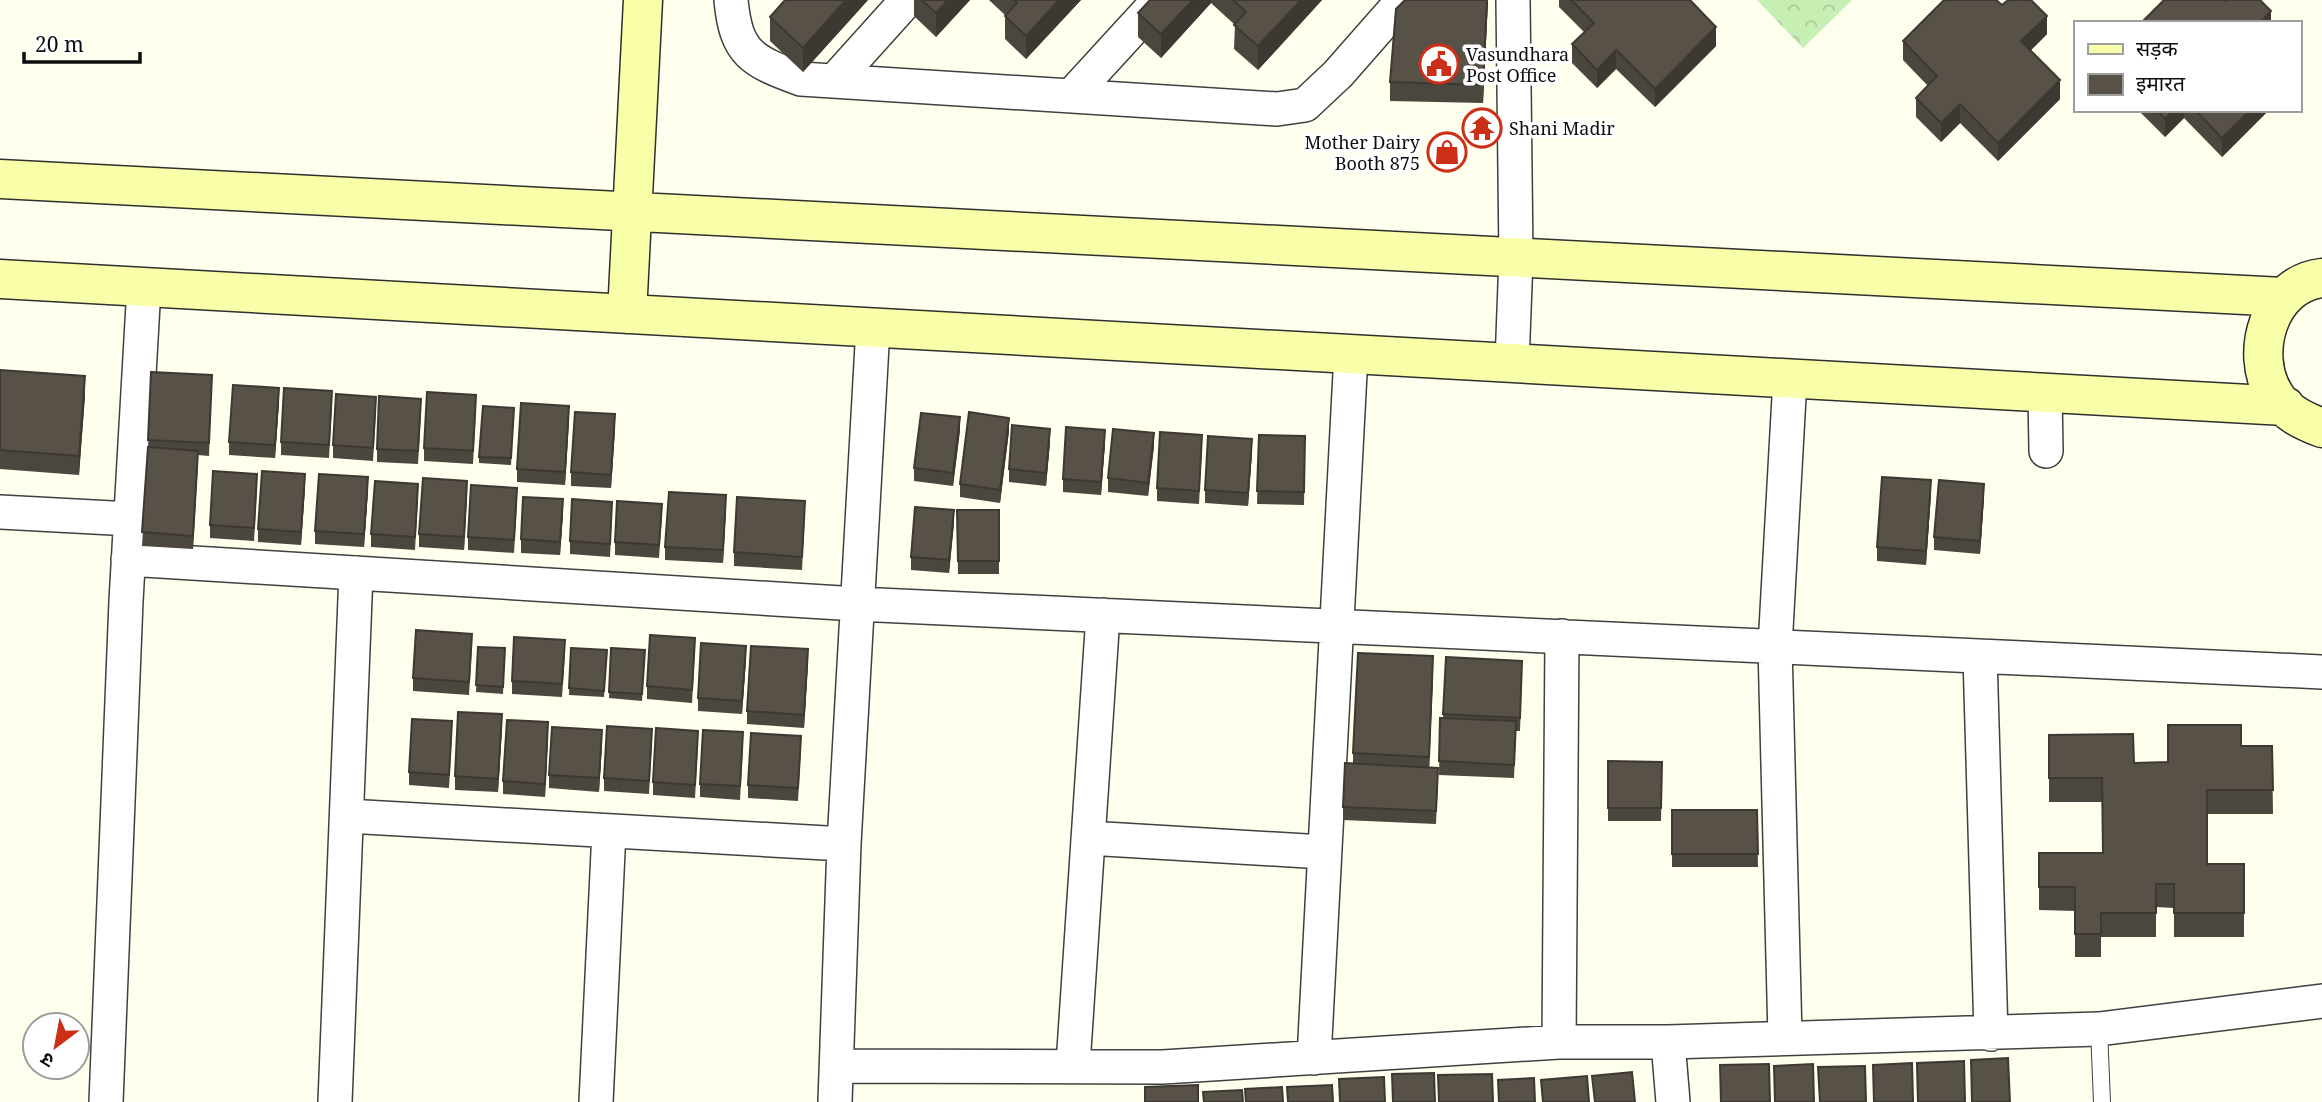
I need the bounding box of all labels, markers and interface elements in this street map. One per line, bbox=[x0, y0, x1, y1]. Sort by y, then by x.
scale bar bbox=[24, 21, 140, 65]
legend bbox=[2074, 21, 2301, 112]
text: 20 m bbox=[35, 30, 84, 58]
text: सड़क bbox=[2136, 34, 2178, 62]
place label: Vasundhara Post Office bbox=[1466, 42, 1569, 87]
public building icon: Vasundhara Post Office bbox=[1418, 43, 1460, 85]
text: इमारत bbox=[2136, 69, 2186, 97]
temple icon: Shani Madir bbox=[1461, 107, 1503, 149]
place label: Shani Madir bbox=[1509, 116, 1615, 140]
place label: Mother Dairy Booth 875 bbox=[1305, 130, 1421, 175]
shop icon: Mother Dairy Booth 875 bbox=[1426, 131, 1468, 173]
north arrow bbox=[21, 1011, 91, 1081]
text: उ bbox=[35, 1046, 59, 1074]

